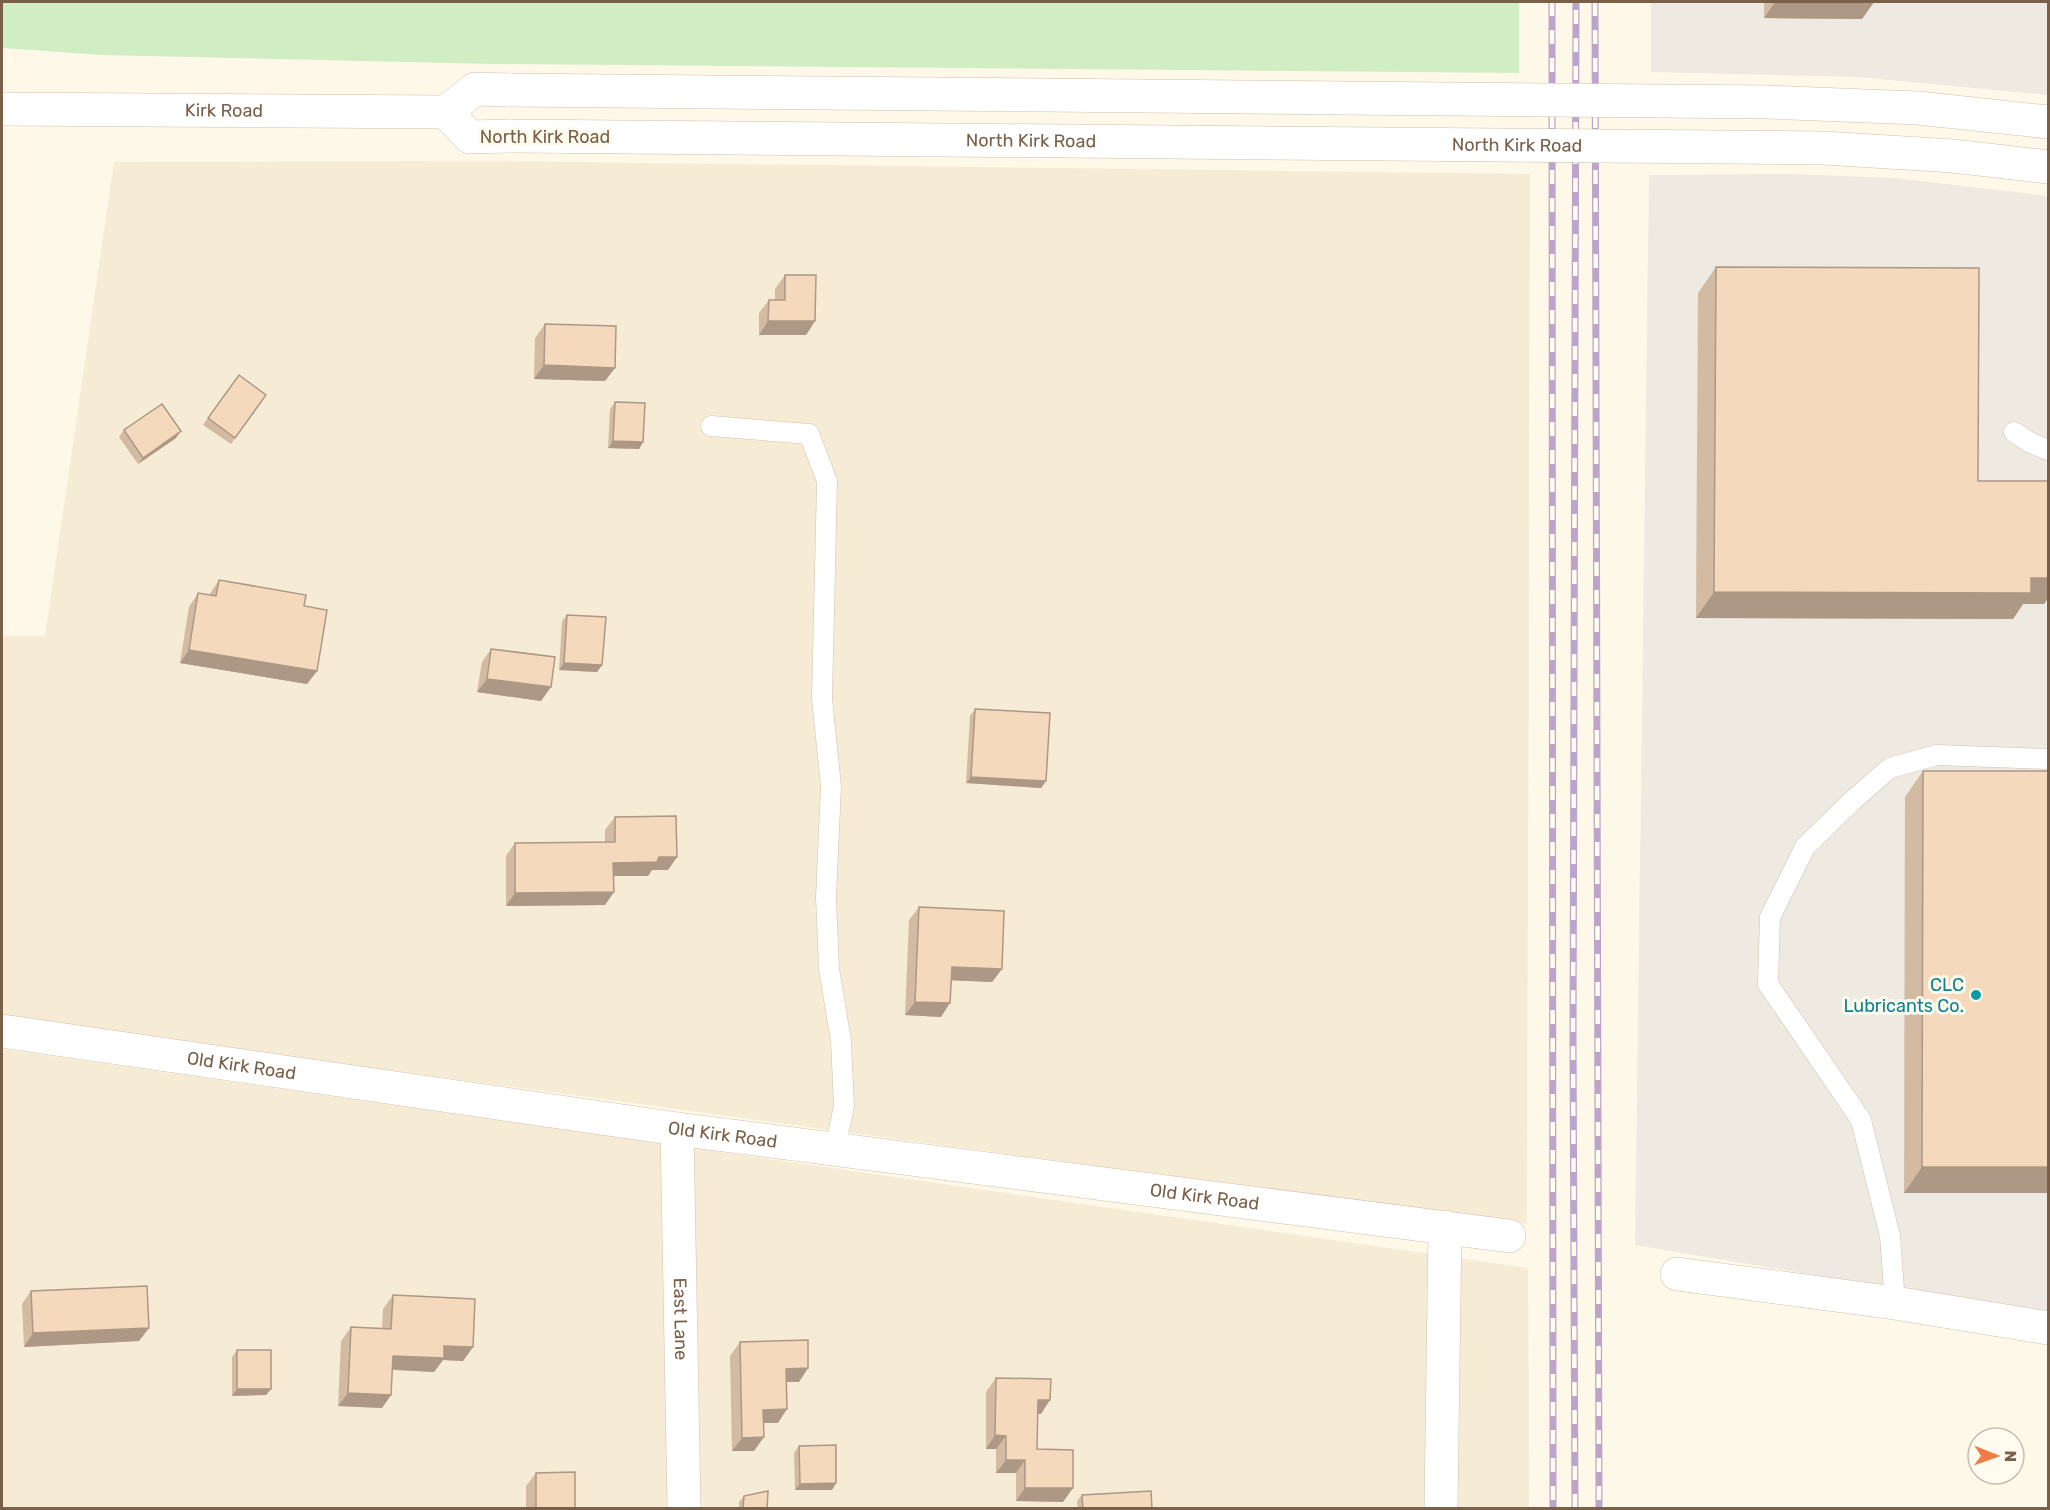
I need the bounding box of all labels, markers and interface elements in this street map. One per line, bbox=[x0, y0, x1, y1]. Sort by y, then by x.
street label: Kirk Road bbox=[185, 99, 263, 122]
street label: North Kirk Road bbox=[480, 126, 610, 148]
street label: North Kirk Road bbox=[966, 129, 1096, 152]
street label: North Kirk Road bbox=[1452, 134, 1582, 157]
place label: CLC Lubricants Co. bbox=[1843, 974, 1964, 1017]
marker: CLC Lubricants Co. bbox=[1969, 988, 1983, 1002]
street label: Old Kirk Road bbox=[185, 1047, 297, 1085]
street label: Old Kirk Road bbox=[666, 1117, 778, 1153]
street label: Old Kirk Road bbox=[1149, 1179, 1261, 1215]
street label: East Lane bbox=[669, 1277, 692, 1360]
north arrow bbox=[1966, 1426, 2026, 1486]
text: N bbox=[2001, 1450, 2020, 1462]

